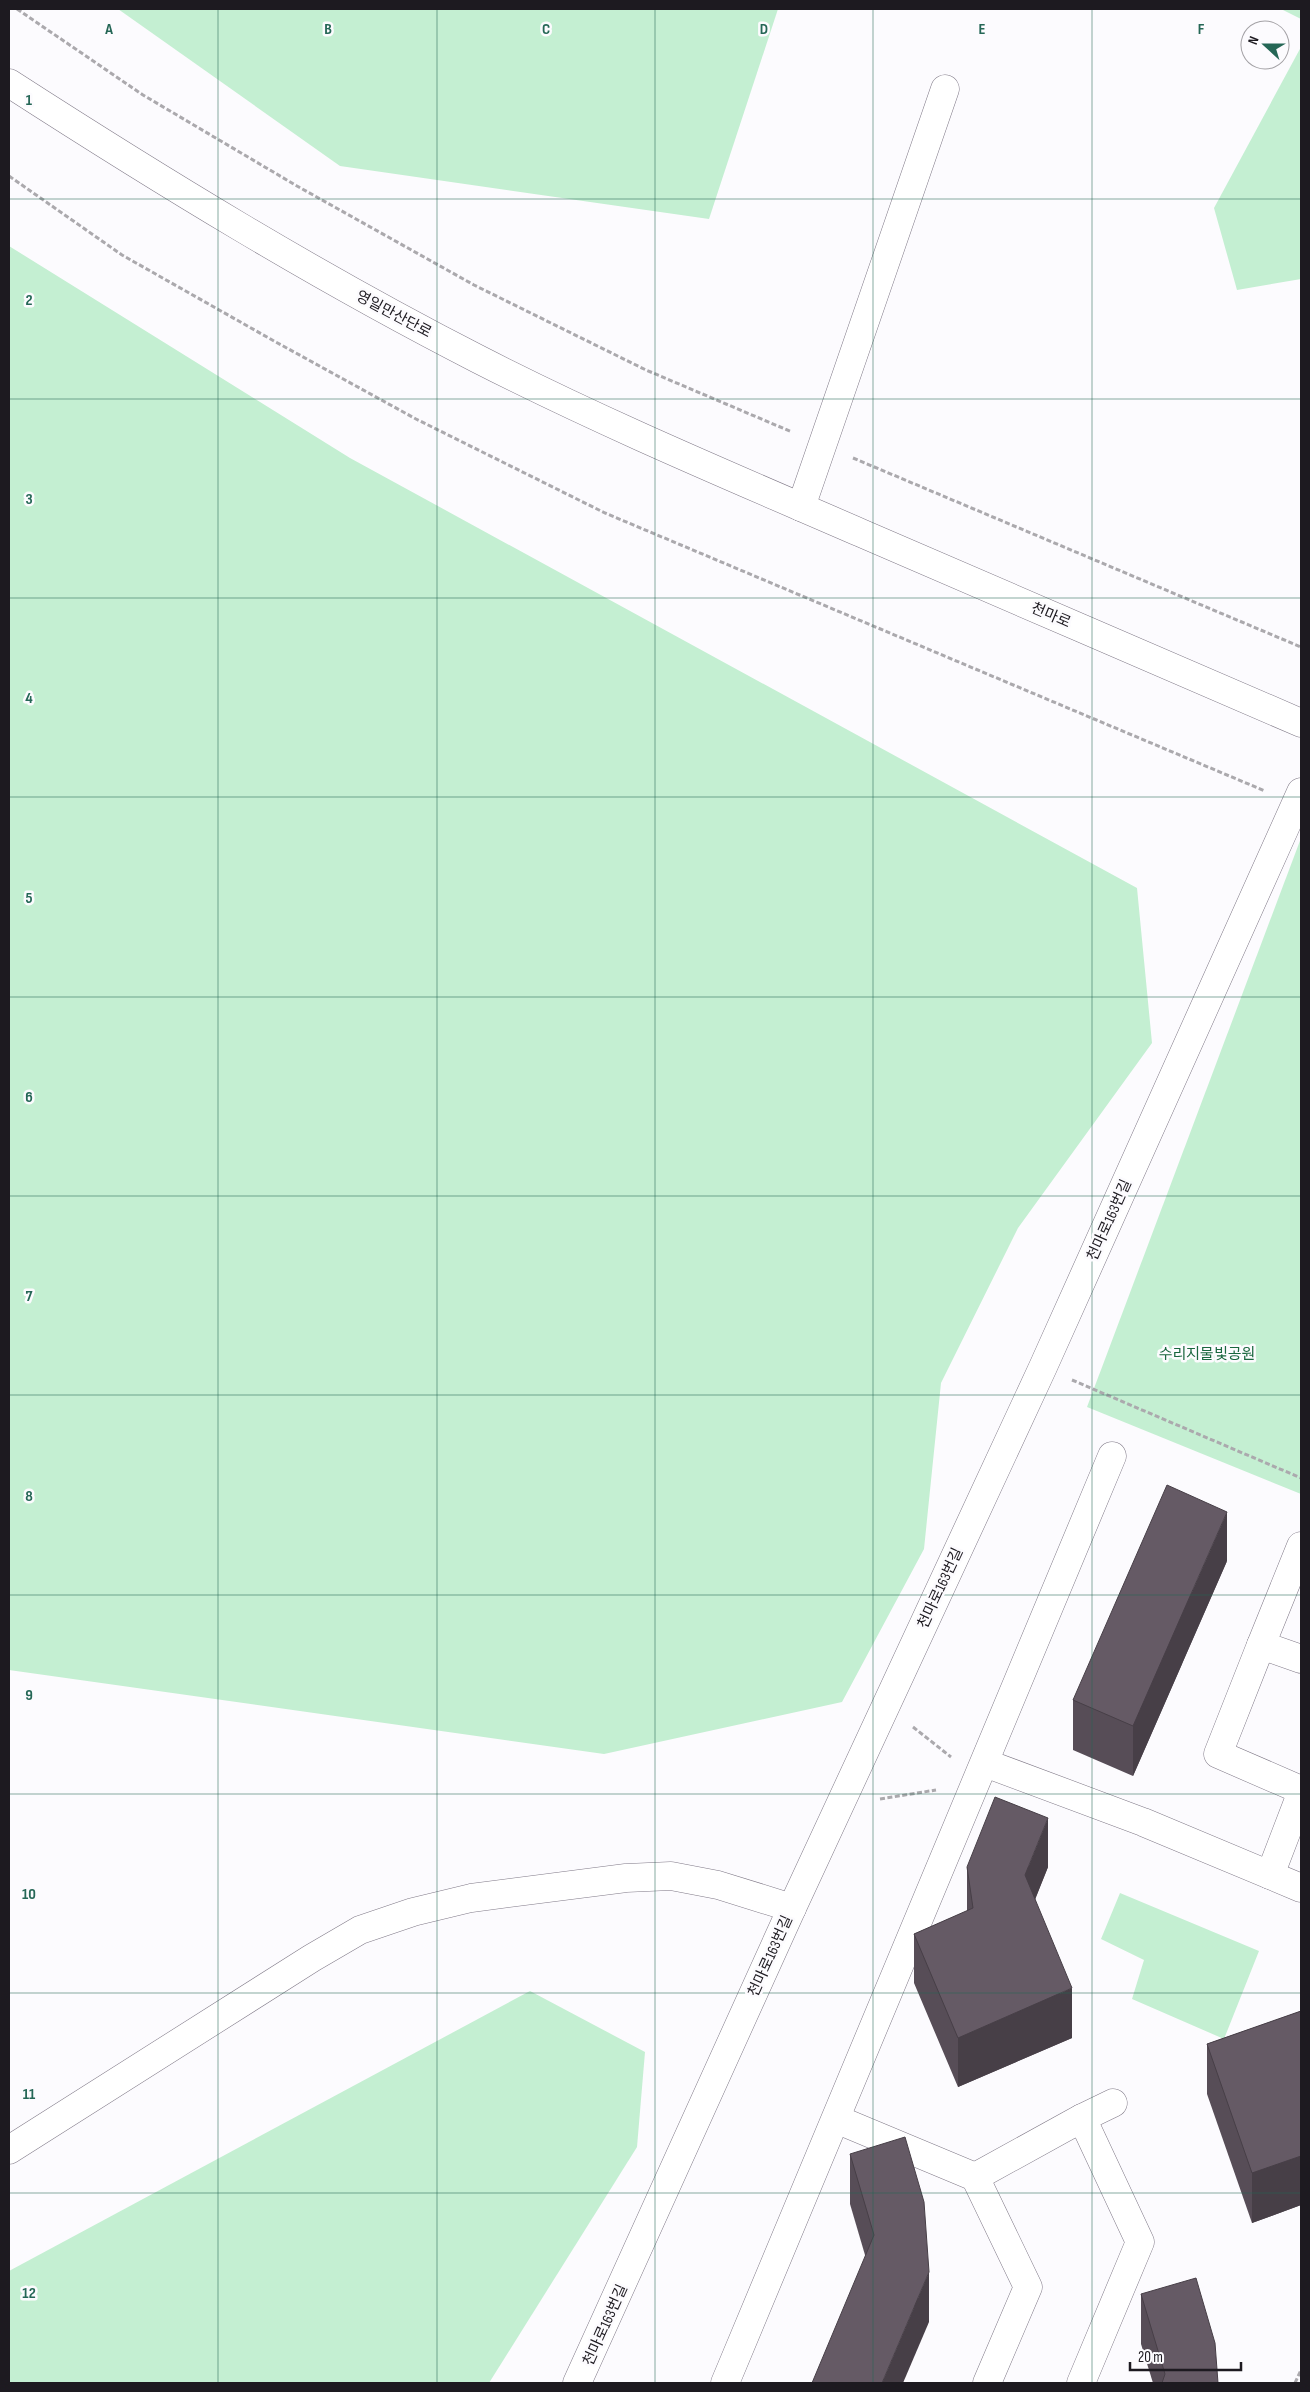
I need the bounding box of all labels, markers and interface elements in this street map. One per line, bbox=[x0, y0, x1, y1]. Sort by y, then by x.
text: A bbox=[104, 20, 113, 39]
text: B bbox=[324, 20, 332, 39]
text: C bbox=[542, 20, 550, 39]
text: D bbox=[760, 20, 768, 39]
text: E bbox=[979, 20, 986, 39]
text: F bbox=[1198, 20, 1205, 39]
north arrow bbox=[1240, 20, 1290, 70]
text: N bbox=[1244, 34, 1263, 47]
text: 1 bbox=[26, 91, 33, 110]
street label: 영일만산단로 bbox=[353, 287, 435, 342]
text: 2 bbox=[25, 291, 33, 310]
text: 3 bbox=[25, 490, 33, 509]
street label: 천마로 bbox=[1028, 599, 1074, 632]
text: 4 bbox=[25, 689, 33, 708]
text: 5 bbox=[25, 889, 33, 908]
text: 6 bbox=[25, 1088, 33, 1107]
street label: 천마로163번길 bbox=[1083, 1177, 1136, 1264]
text: 7 bbox=[26, 1287, 33, 1306]
park label: 수리지물빛공원 bbox=[1159, 1345, 1255, 1364]
text: 8 bbox=[25, 1487, 33, 1506]
street label: 천마로163번길 bbox=[913, 1545, 967, 1632]
text: 9 bbox=[25, 1686, 33, 1705]
text: 10 bbox=[22, 1885, 36, 1904]
street label: 천마로163번길 bbox=[744, 1913, 797, 2000]
text: 11 bbox=[23, 2085, 36, 2104]
street label: 천마로163번길 bbox=[579, 2282, 632, 2369]
text: 12 bbox=[22, 2284, 36, 2303]
scale bar bbox=[1130, 2340, 1241, 2372]
text: 20 m bbox=[1138, 2348, 1163, 2367]

